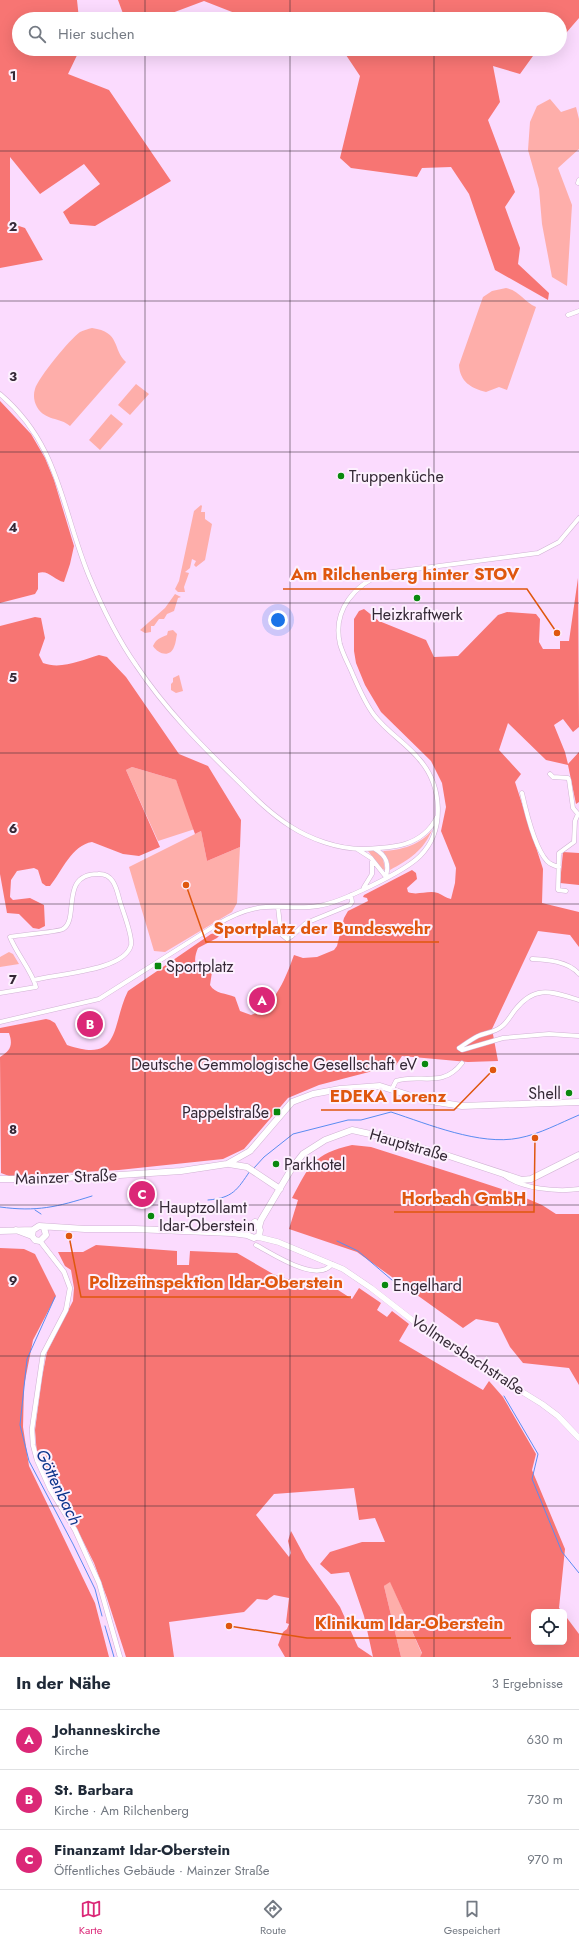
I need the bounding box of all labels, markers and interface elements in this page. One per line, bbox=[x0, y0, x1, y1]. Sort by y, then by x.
search box bbox=[12, 12, 567, 56]
icon: search bbox=[26, 23, 48, 45]
text: Hier suchen bbox=[58, 23, 135, 45]
text: 1 bbox=[10, 66, 16, 85]
text: 2 bbox=[9, 217, 17, 236]
text: 3 bbox=[9, 367, 17, 386]
place label: Truppenküche bbox=[349, 465, 444, 488]
marker: Truppenküche bbox=[336, 471, 346, 481]
text: 4 bbox=[8, 518, 18, 537]
callout: Am Rilchenberg hinter STOV bbox=[283, 560, 527, 589]
text: Am Rilchenberg hinter STOV bbox=[290, 562, 520, 586]
marker: Heizkraftwerk bbox=[412, 593, 422, 603]
place label: Heizkraftwerk bbox=[371, 603, 464, 626]
your location bbox=[268, 610, 288, 630]
text: 5 bbox=[9, 668, 17, 687]
text: 6 bbox=[9, 819, 18, 838]
callout: Sportplatz der Bundeswehr bbox=[206, 913, 439, 942]
text: Sportplatz der Bundeswehr bbox=[213, 916, 431, 940]
place label: Sportplatz bbox=[166, 955, 234, 978]
marker: Sportplatz bbox=[153, 961, 163, 971]
text: 7 bbox=[9, 970, 17, 989]
pin: A bbox=[249, 985, 275, 1015]
pin: B bbox=[77, 1009, 103, 1039]
place label: Deutsche Gemmologische Gesellschaft eV bbox=[131, 1053, 417, 1076]
marker: Deutsche Gemmologische Gesellschaft eV bbox=[420, 1059, 430, 1069]
callout: EDEKA Lorenz bbox=[321, 1081, 454, 1110]
place label: Shell bbox=[528, 1082, 561, 1105]
text: EDEKA Lorenz bbox=[330, 1084, 446, 1108]
marker: Shell bbox=[564, 1088, 574, 1098]
place label: Pappelstraße bbox=[182, 1101, 269, 1124]
marker: Pappelstraße bbox=[272, 1107, 282, 1117]
text: 8 bbox=[9, 1120, 17, 1139]
street label: Hauptstraße bbox=[367, 1123, 451, 1167]
place label: Parkhotel bbox=[284, 1153, 345, 1176]
marker: Parkhotel bbox=[271, 1159, 281, 1169]
street label: Mainzer Straße bbox=[15, 1164, 117, 1190]
pin: C bbox=[129, 1179, 155, 1209]
callout: Horbach GmbH bbox=[394, 1183, 534, 1212]
text: Horbach GmbH bbox=[402, 1186, 526, 1210]
place label: Hauptzollamt Idar-Oberstein bbox=[159, 1196, 255, 1237]
marker: Hauptzollamt Idar-Oberstein bbox=[146, 1211, 156, 1221]
callout: Polizeiinspektion Idar-Oberstein bbox=[81, 1268, 351, 1297]
text: Polizeiinspektion Idar-Oberstein bbox=[89, 1270, 343, 1294]
text: 9 bbox=[9, 1271, 18, 1290]
place label: Engelhard bbox=[393, 1274, 462, 1297]
marker: Engelhard bbox=[380, 1280, 390, 1290]
street label: Vollmersbachstraße bbox=[407, 1310, 529, 1400]
water label: Göttenbach bbox=[30, 1445, 88, 1529]
callout: Klinikum Idar-Oberstein bbox=[307, 1609, 511, 1638]
map controls bbox=[531, 1609, 567, 1645]
button: locate bbox=[531, 1609, 567, 1645]
text: Klinikum Idar-Oberstein bbox=[315, 1611, 503, 1635]
text: In der Nähe bbox=[16, 1671, 111, 1695]
text: 3 Ergebnisse bbox=[492, 1674, 563, 1693]
text: Johanneskirche bbox=[54, 1719, 160, 1741]
text: A bbox=[24, 1730, 34, 1749]
text: 630 m bbox=[527, 1730, 563, 1749]
text: Kirche bbox=[54, 1741, 89, 1760]
text: St. Barbara bbox=[54, 1779, 133, 1801]
text: B bbox=[25, 1790, 33, 1809]
text: 730 m bbox=[527, 1790, 563, 1809]
text: Kirche · Am Rilchenberg bbox=[54, 1801, 189, 1820]
text: Finanzamt Idar-Oberstein bbox=[54, 1839, 230, 1861]
text: C bbox=[24, 1850, 34, 1869]
text: 970 m bbox=[527, 1850, 563, 1869]
text: Öffentliches Gebäude · Mainzer Straße bbox=[54, 1861, 270, 1880]
tab: Karte bbox=[79, 1898, 102, 1938]
tab: Route bbox=[260, 1898, 286, 1938]
tab: Gespeichert bbox=[444, 1898, 500, 1938]

